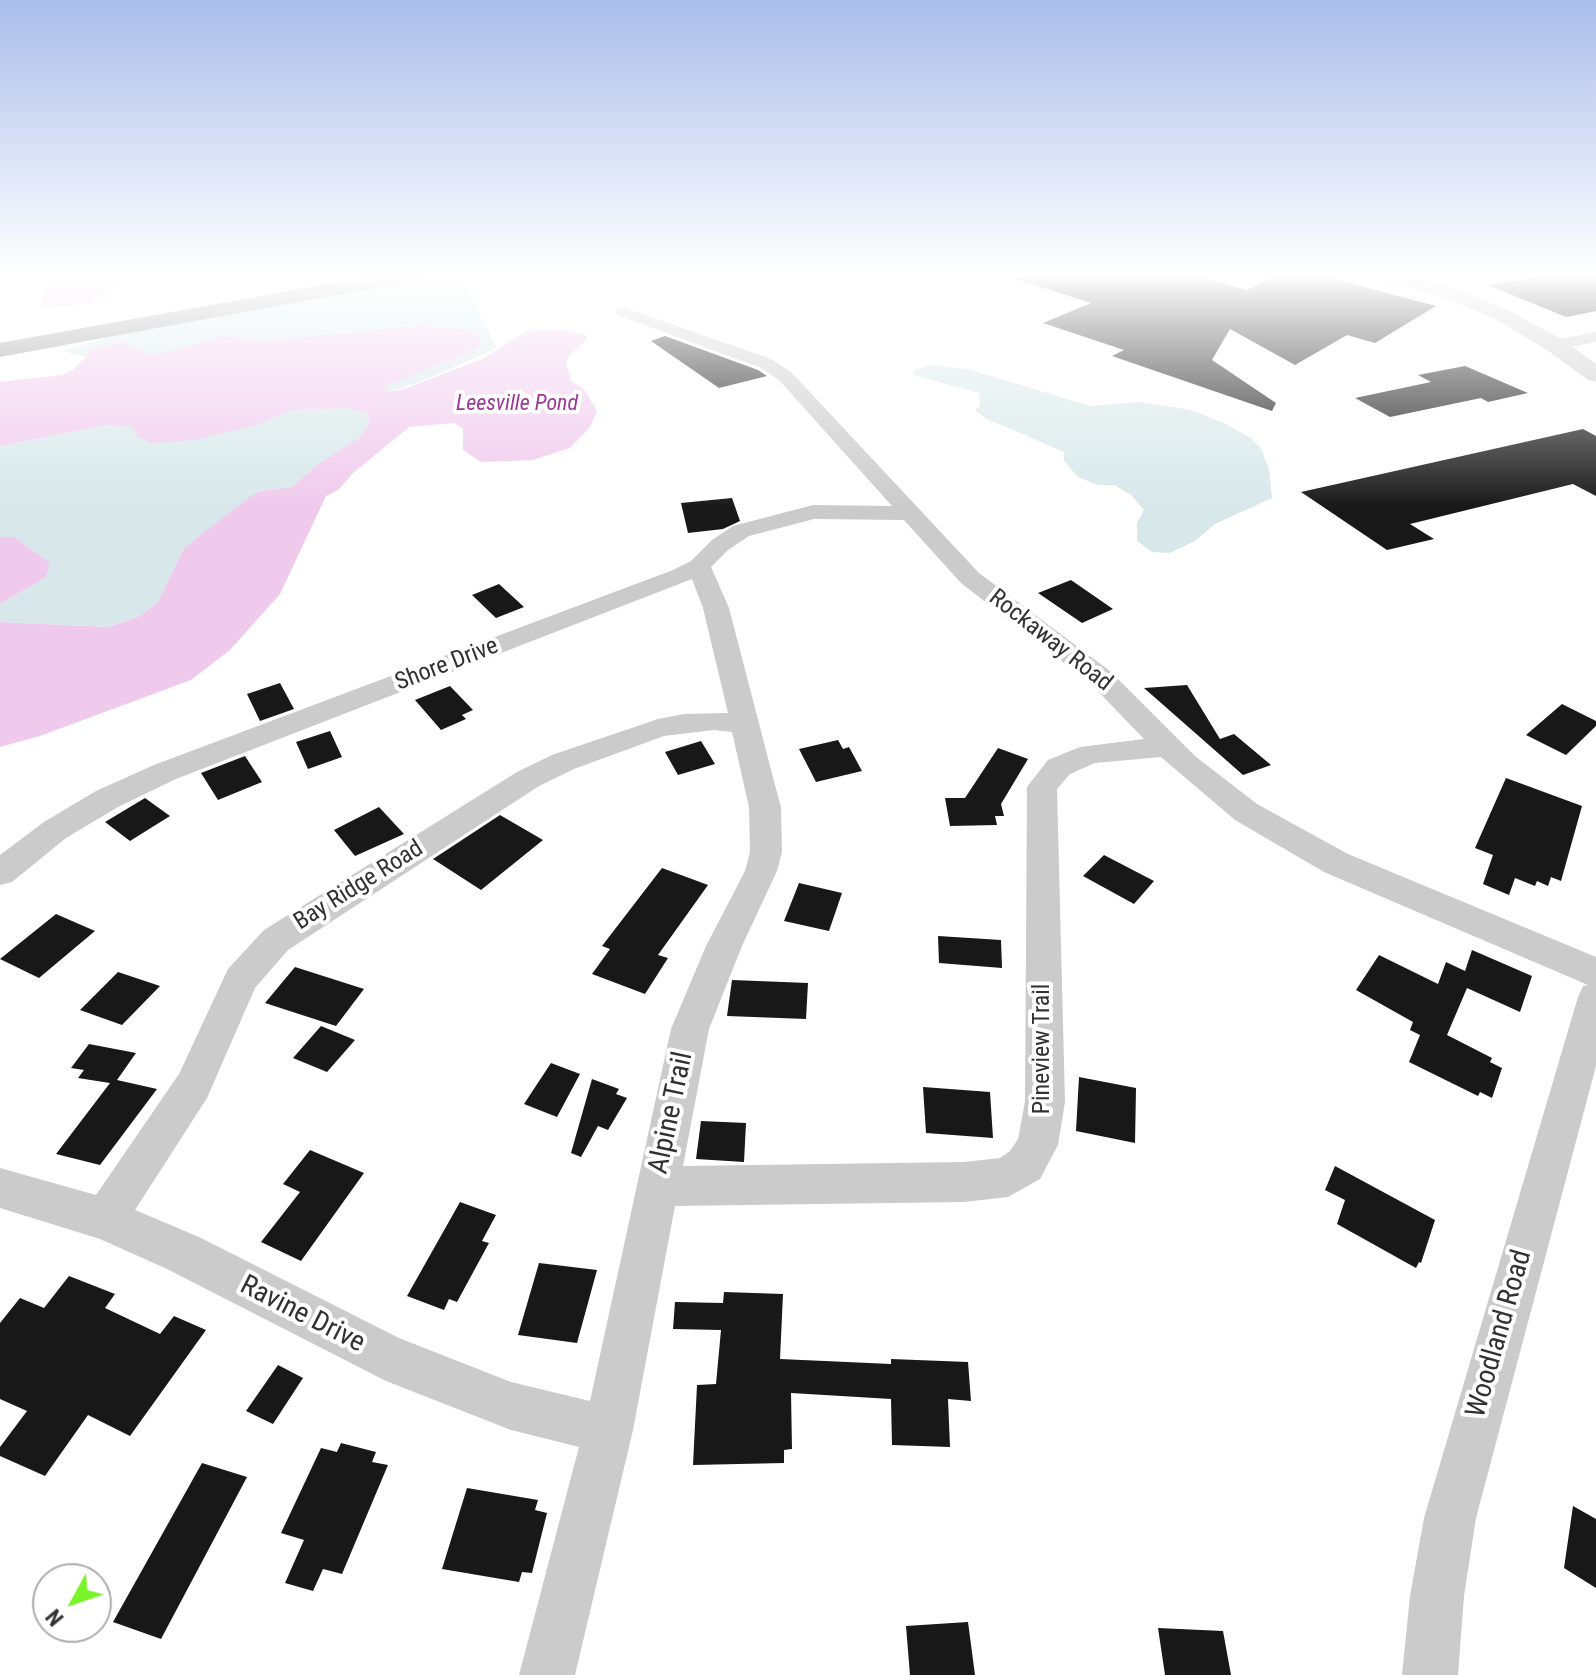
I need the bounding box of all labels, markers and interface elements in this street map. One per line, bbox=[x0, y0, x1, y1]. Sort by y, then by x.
water label: Leesville Pond bbox=[456, 391, 578, 417]
street label: Rockaway Road bbox=[983, 584, 1117, 698]
street label: Shore Drive bbox=[392, 632, 502, 698]
street label: Bay Ridge Road bbox=[289, 835, 429, 937]
street label: Pineview Trail bbox=[1029, 984, 1057, 1114]
street label: Alpine Trail bbox=[643, 1049, 701, 1177]
street label: Woodland Road bbox=[1460, 1246, 1540, 1422]
street label: Ravine Drive bbox=[234, 1269, 370, 1361]
north arrow bbox=[32, 1563, 112, 1643]
text: N bbox=[41, 1604, 69, 1631]

